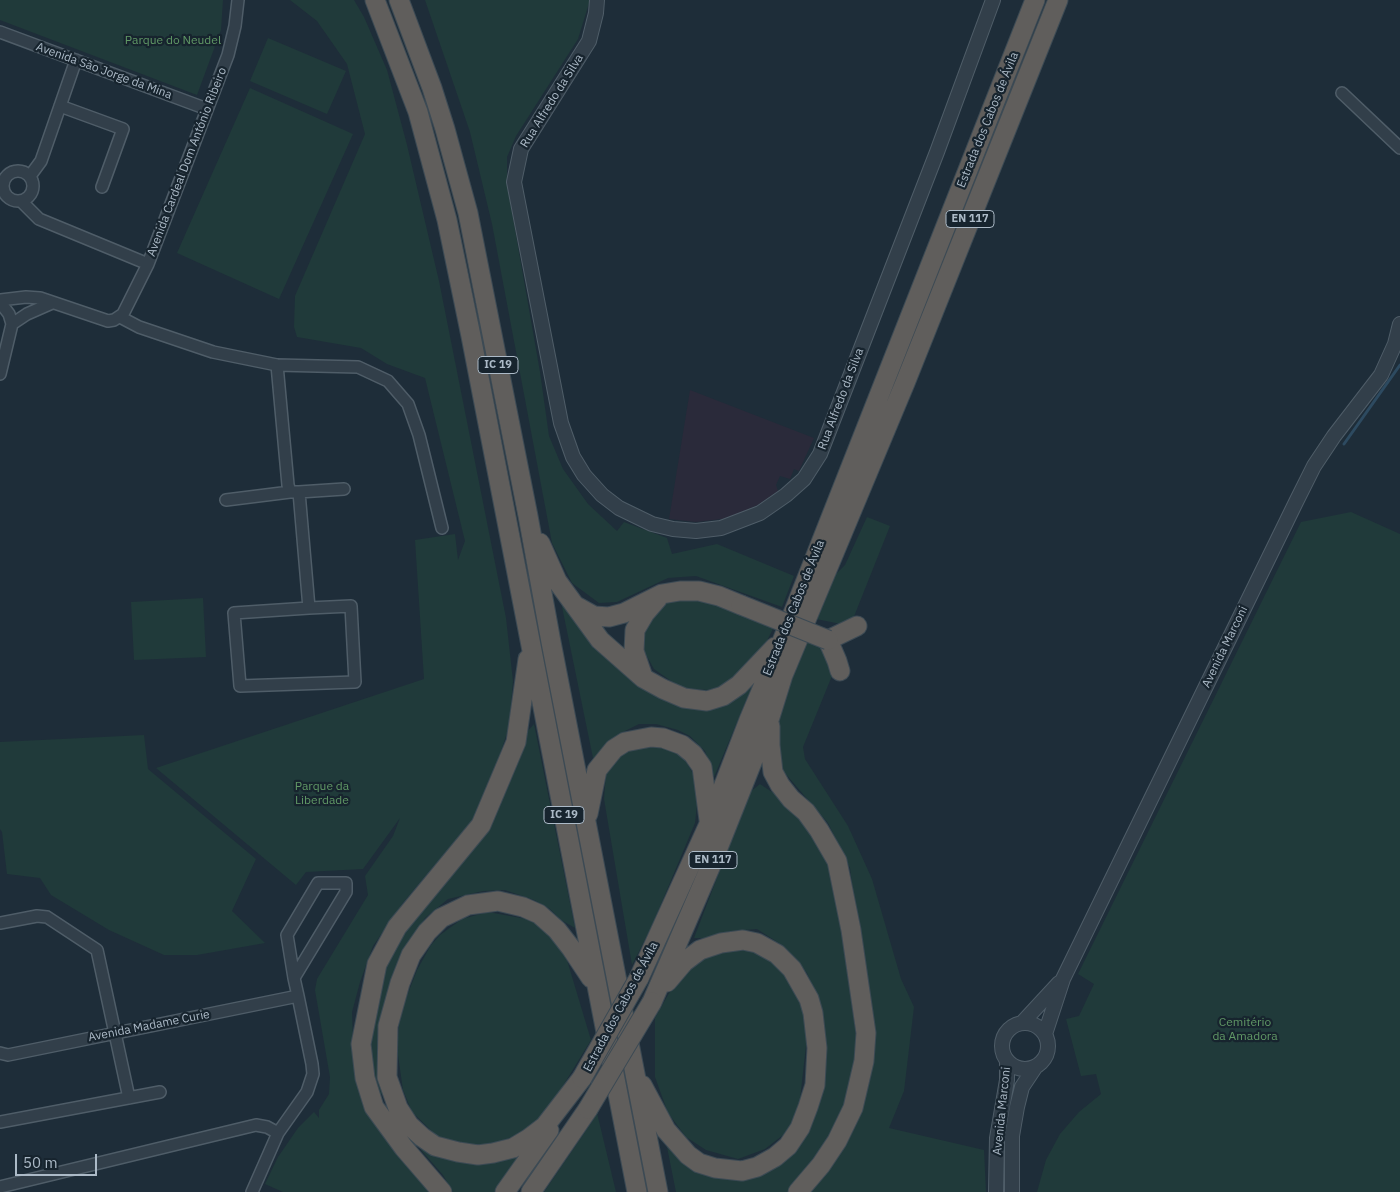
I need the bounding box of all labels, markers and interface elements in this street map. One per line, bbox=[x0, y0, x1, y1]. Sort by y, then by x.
park label: Parque do Neudel bbox=[125, 34, 221, 48]
street label: Avenida São Jorge da Mina bbox=[34, 40, 174, 102]
street label: Estrada dos Cabos de Ávila bbox=[954, 50, 1022, 190]
street label: Rua Alfredo da Silva bbox=[517, 52, 587, 150]
street label: Avenida Cardeal Dom António Ribeiro bbox=[144, 65, 230, 259]
road number: EN 117 bbox=[946, 210, 994, 228]
street label: Rua Alfredo da Silva bbox=[815, 346, 867, 452]
road number: IC 19 bbox=[478, 356, 518, 374]
street label: Estrada dos Cabos de Ávila bbox=[760, 538, 828, 678]
street label: Avenida Marconi bbox=[1199, 604, 1251, 690]
park label: Parque da Liberdade bbox=[295, 780, 349, 808]
road number: IC 19 bbox=[544, 806, 584, 824]
road number: EN 117 bbox=[689, 852, 737, 868]
street label: Estrada dos Cabos de Ávila bbox=[581, 940, 661, 1074]
street label: Avenida Madame Curie bbox=[87, 1007, 211, 1045]
park label: Cemitério da Amadora bbox=[1212, 1016, 1278, 1044]
street label: Avenida Marconi bbox=[990, 1066, 1014, 1156]
scale bar bbox=[18, 1144, 100, 1176]
text: 50 m bbox=[23, 1153, 58, 1172]

